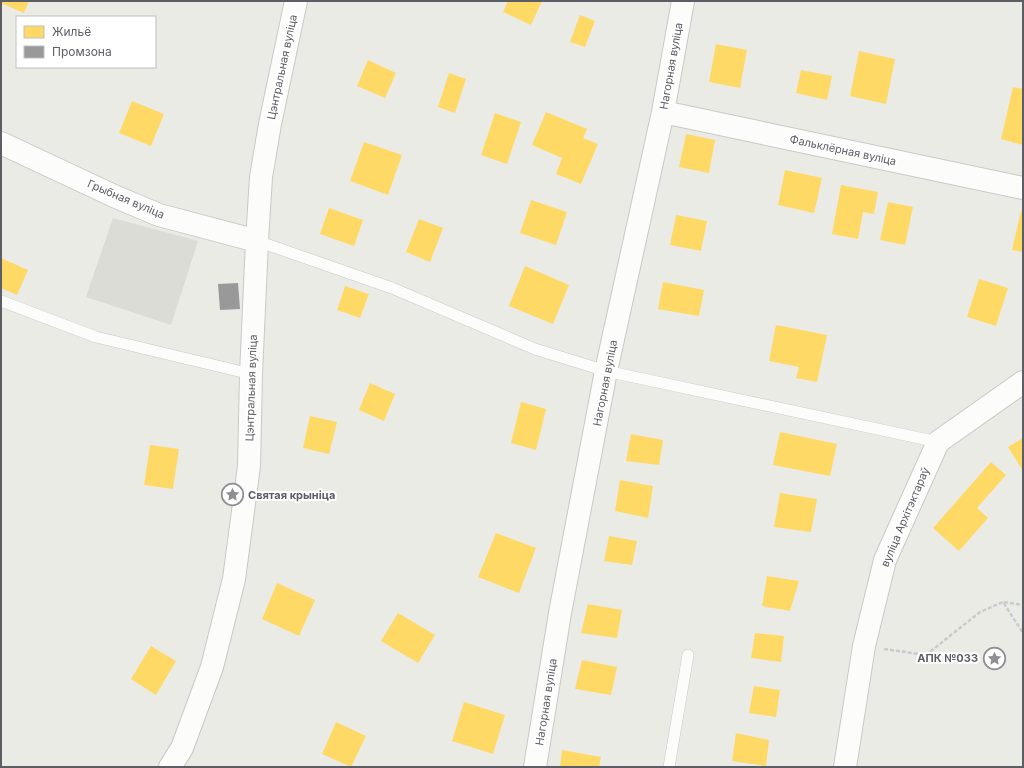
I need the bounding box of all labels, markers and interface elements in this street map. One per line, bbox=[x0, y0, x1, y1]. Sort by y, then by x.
street label: Цэнтральная вуліца bbox=[264, 13, 300, 121]
legend bbox=[16, 16, 156, 68]
street label: Нагорная вуліца bbox=[656, 22, 686, 110]
text: Жильё bbox=[52, 24, 91, 39]
text: Промзона bbox=[52, 44, 112, 59]
street label: Фальклёрная вуліца bbox=[788, 132, 898, 168]
street label: Грыбная вуліца bbox=[85, 176, 167, 222]
street label: Цэнтральная вуліца bbox=[242, 334, 260, 442]
street label: Нагорная вуліца bbox=[590, 339, 620, 427]
street label: вуліца Архітэктараў bbox=[878, 465, 932, 569]
place icon: Святая крыніца bbox=[220, 482, 246, 508]
place label: Святая крыніца bbox=[248, 488, 335, 502]
place icon: АПК №033 bbox=[981, 645, 1007, 671]
place label: АПК №033 bbox=[917, 651, 978, 665]
street label: Нагорная вуліца bbox=[532, 658, 560, 746]

